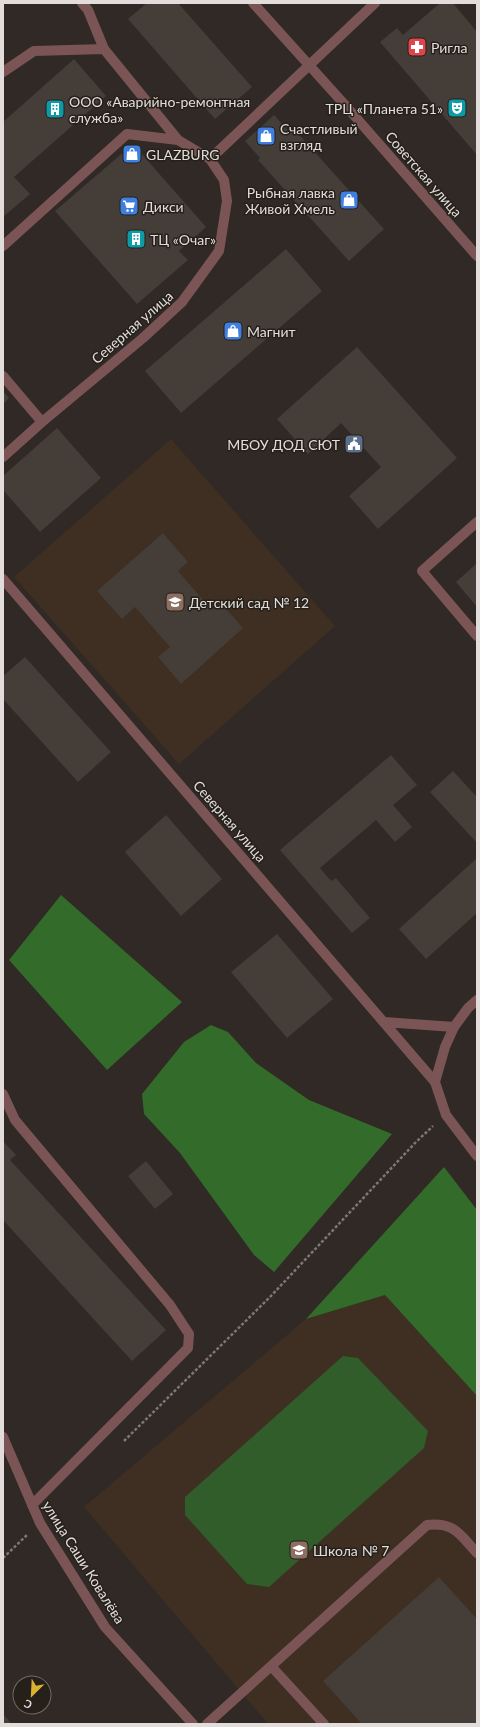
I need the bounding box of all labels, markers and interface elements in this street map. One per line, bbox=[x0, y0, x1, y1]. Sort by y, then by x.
pharmacy icon: Ригла bbox=[406, 36, 428, 58]
place label: Ригла bbox=[431, 39, 467, 56]
place label: ООО «Аварийно-ремонтная служба» bbox=[69, 93, 250, 126]
theatre icon: ТРЦ «Планета 51» bbox=[446, 97, 468, 119]
building icon: ООО «Аварийно-ремонтная служба» bbox=[44, 98, 66, 120]
place label: ТРЦ «Планета 51» bbox=[326, 100, 443, 117]
place label: Счастливый взгляд bbox=[280, 120, 358, 153]
shop icon: Счастливый взгляд bbox=[255, 125, 277, 147]
street label: Советская улица bbox=[382, 128, 466, 220]
shop icon: GLAZBURG bbox=[121, 143, 143, 165]
place label: GLAZBURG bbox=[146, 146, 220, 163]
place label: Рыбная лавка Живой Хмель bbox=[245, 184, 335, 217]
shop icon: Рыбная лавка Живой Хмель bbox=[338, 189, 360, 211]
supermarket icon: Дикси bbox=[118, 195, 140, 217]
place label: Дикси bbox=[143, 198, 184, 215]
building icon: ТЦ «Очаг» bbox=[125, 228, 147, 250]
place label: ТЦ «Очаг» bbox=[150, 231, 216, 248]
street label: Северная улица bbox=[88, 287, 176, 367]
shop icon: Магнит bbox=[222, 320, 244, 342]
place label: Магнит bbox=[247, 323, 296, 340]
public building icon: МБОУ ДОД СЮТ bbox=[343, 433, 365, 455]
place label: МБОУ ДОД СЮТ bbox=[227, 436, 341, 453]
school or university icon: Детский сад № 12 bbox=[164, 591, 186, 613]
place label: Детский сад № 12 bbox=[189, 594, 309, 611]
street label: Северная улица bbox=[190, 777, 270, 865]
street label: улица Саши Ковалёва bbox=[39, 1498, 129, 1627]
school or university icon: Школа № 7 bbox=[288, 1539, 310, 1561]
place label: Школа № 7 bbox=[313, 1542, 389, 1559]
north arrow bbox=[12, 1675, 52, 1715]
text: С bbox=[21, 1697, 34, 1712]

